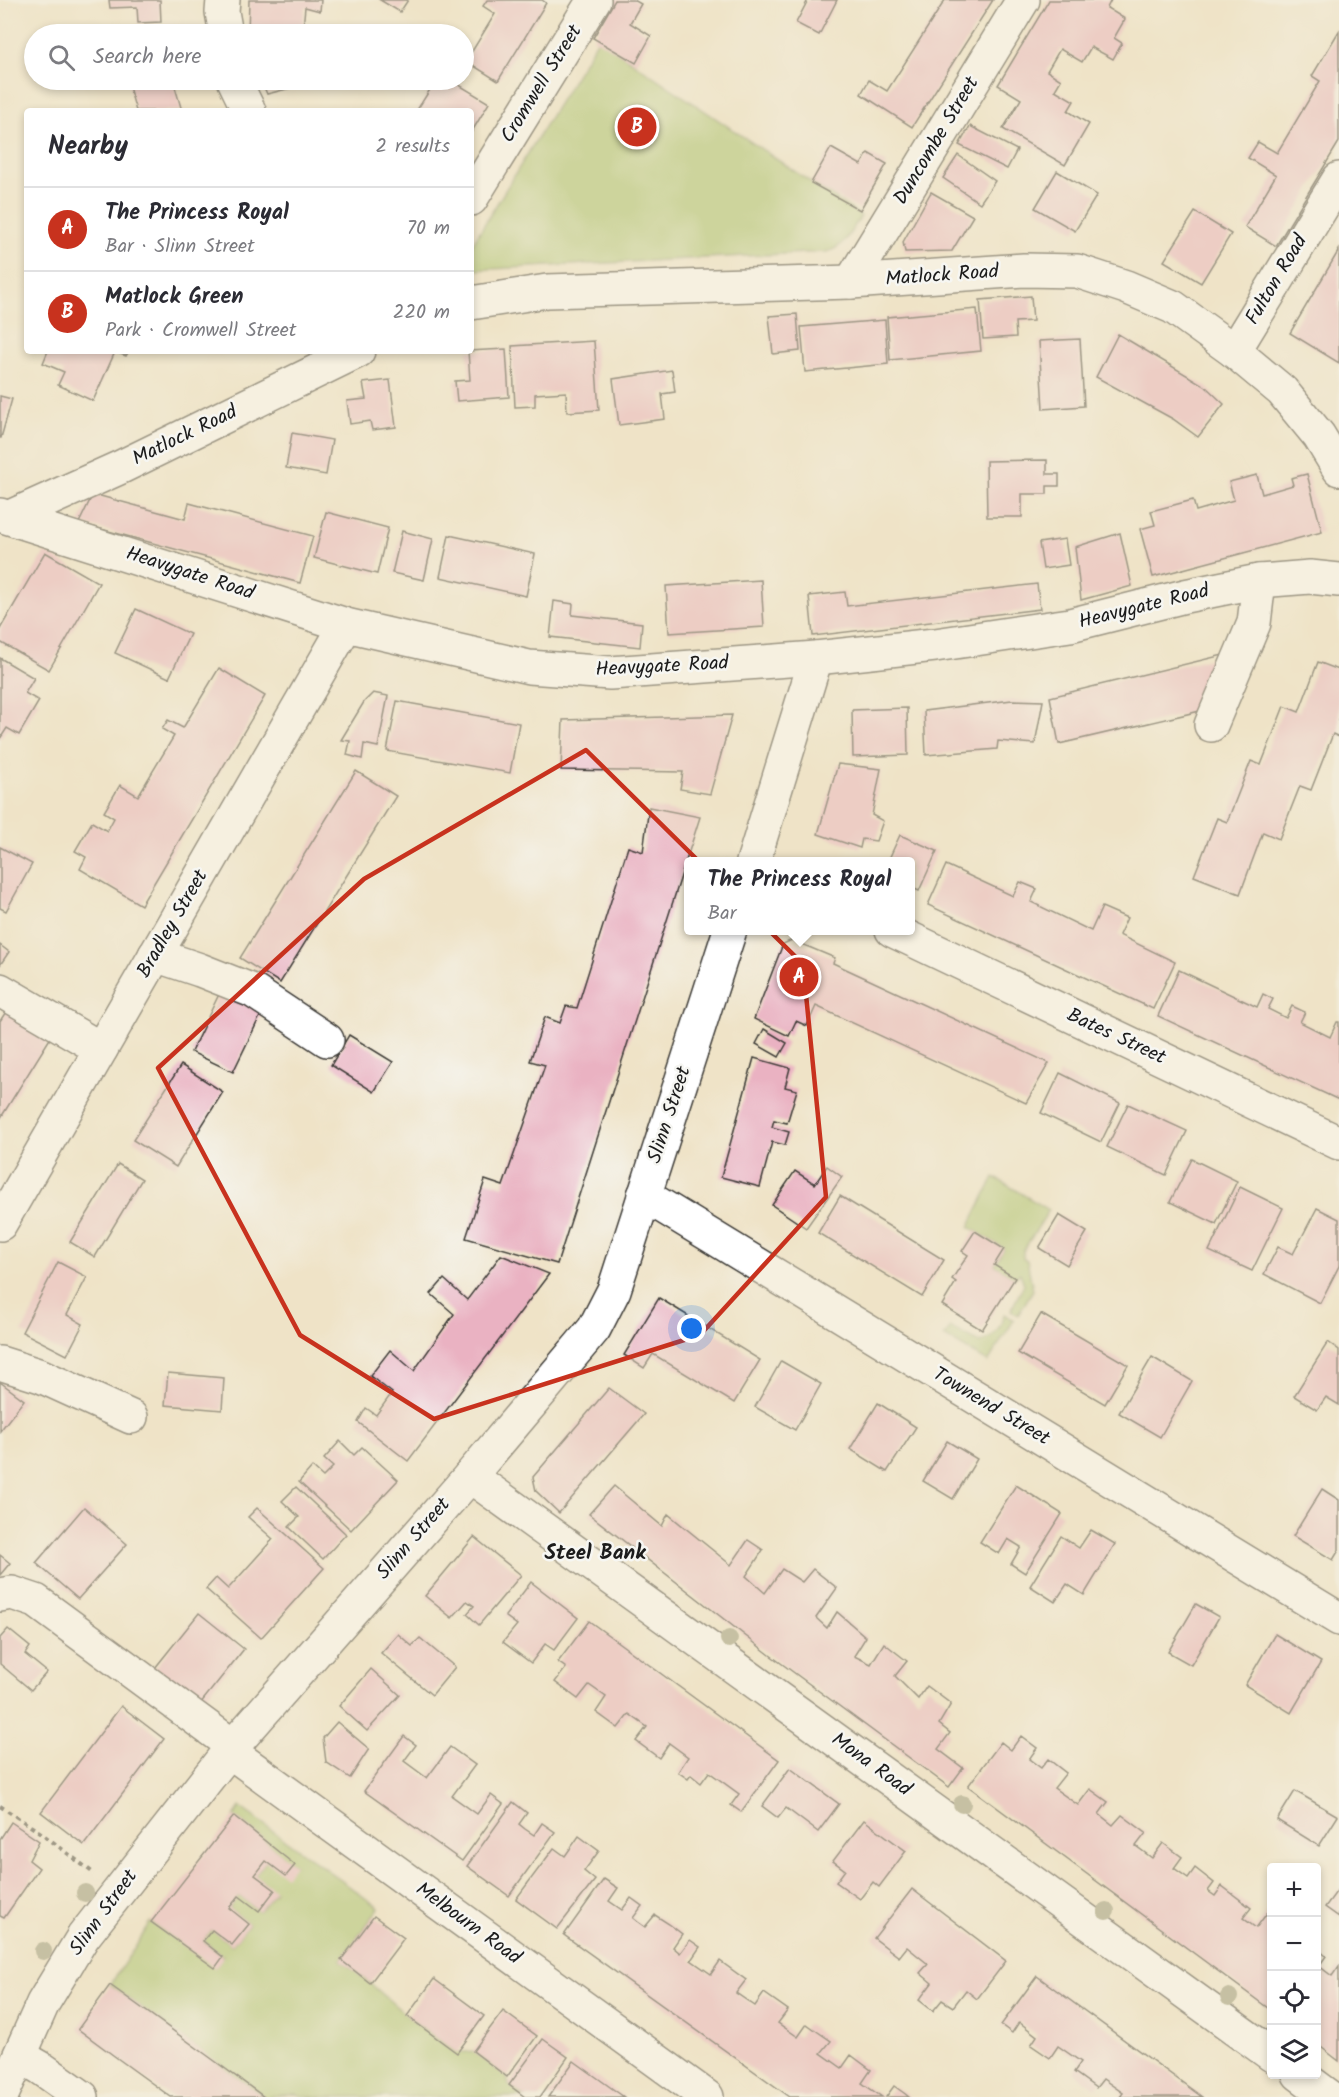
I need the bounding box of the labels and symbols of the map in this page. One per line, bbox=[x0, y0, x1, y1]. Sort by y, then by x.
street label: Cromwell Street bbox=[493, 18, 591, 150]
street label: Duncombe Street bbox=[886, 70, 988, 212]
pin: B bbox=[618, 104, 656, 150]
street label: Fulton Road bbox=[1237, 228, 1317, 331]
street label: Matlock Road bbox=[884, 256, 1001, 296]
street label: Matlock Road bbox=[127, 396, 244, 475]
street label: Heavygate Road bbox=[122, 538, 259, 610]
street label: Heavygate Road bbox=[1075, 575, 1214, 639]
street label: Heavygate Road bbox=[595, 647, 730, 686]
street label: Bradley Street bbox=[129, 863, 217, 984]
pin: A bbox=[780, 954, 818, 1000]
street label: Bates Street bbox=[1061, 1000, 1171, 1074]
street label: Slinn Street bbox=[639, 1062, 701, 1168]
your location bbox=[677, 1314, 706, 1343]
street label: Townend Street bbox=[926, 1359, 1056, 1455]
street label: Slinn Street bbox=[369, 1490, 459, 1587]
district label: Steel Bank bbox=[544, 1537, 646, 1570]
street label: Mona Road bbox=[824, 1725, 919, 1806]
street label: Slinn Street bbox=[62, 1863, 147, 1963]
street label: Melbourn Road bbox=[408, 1875, 528, 1974]

